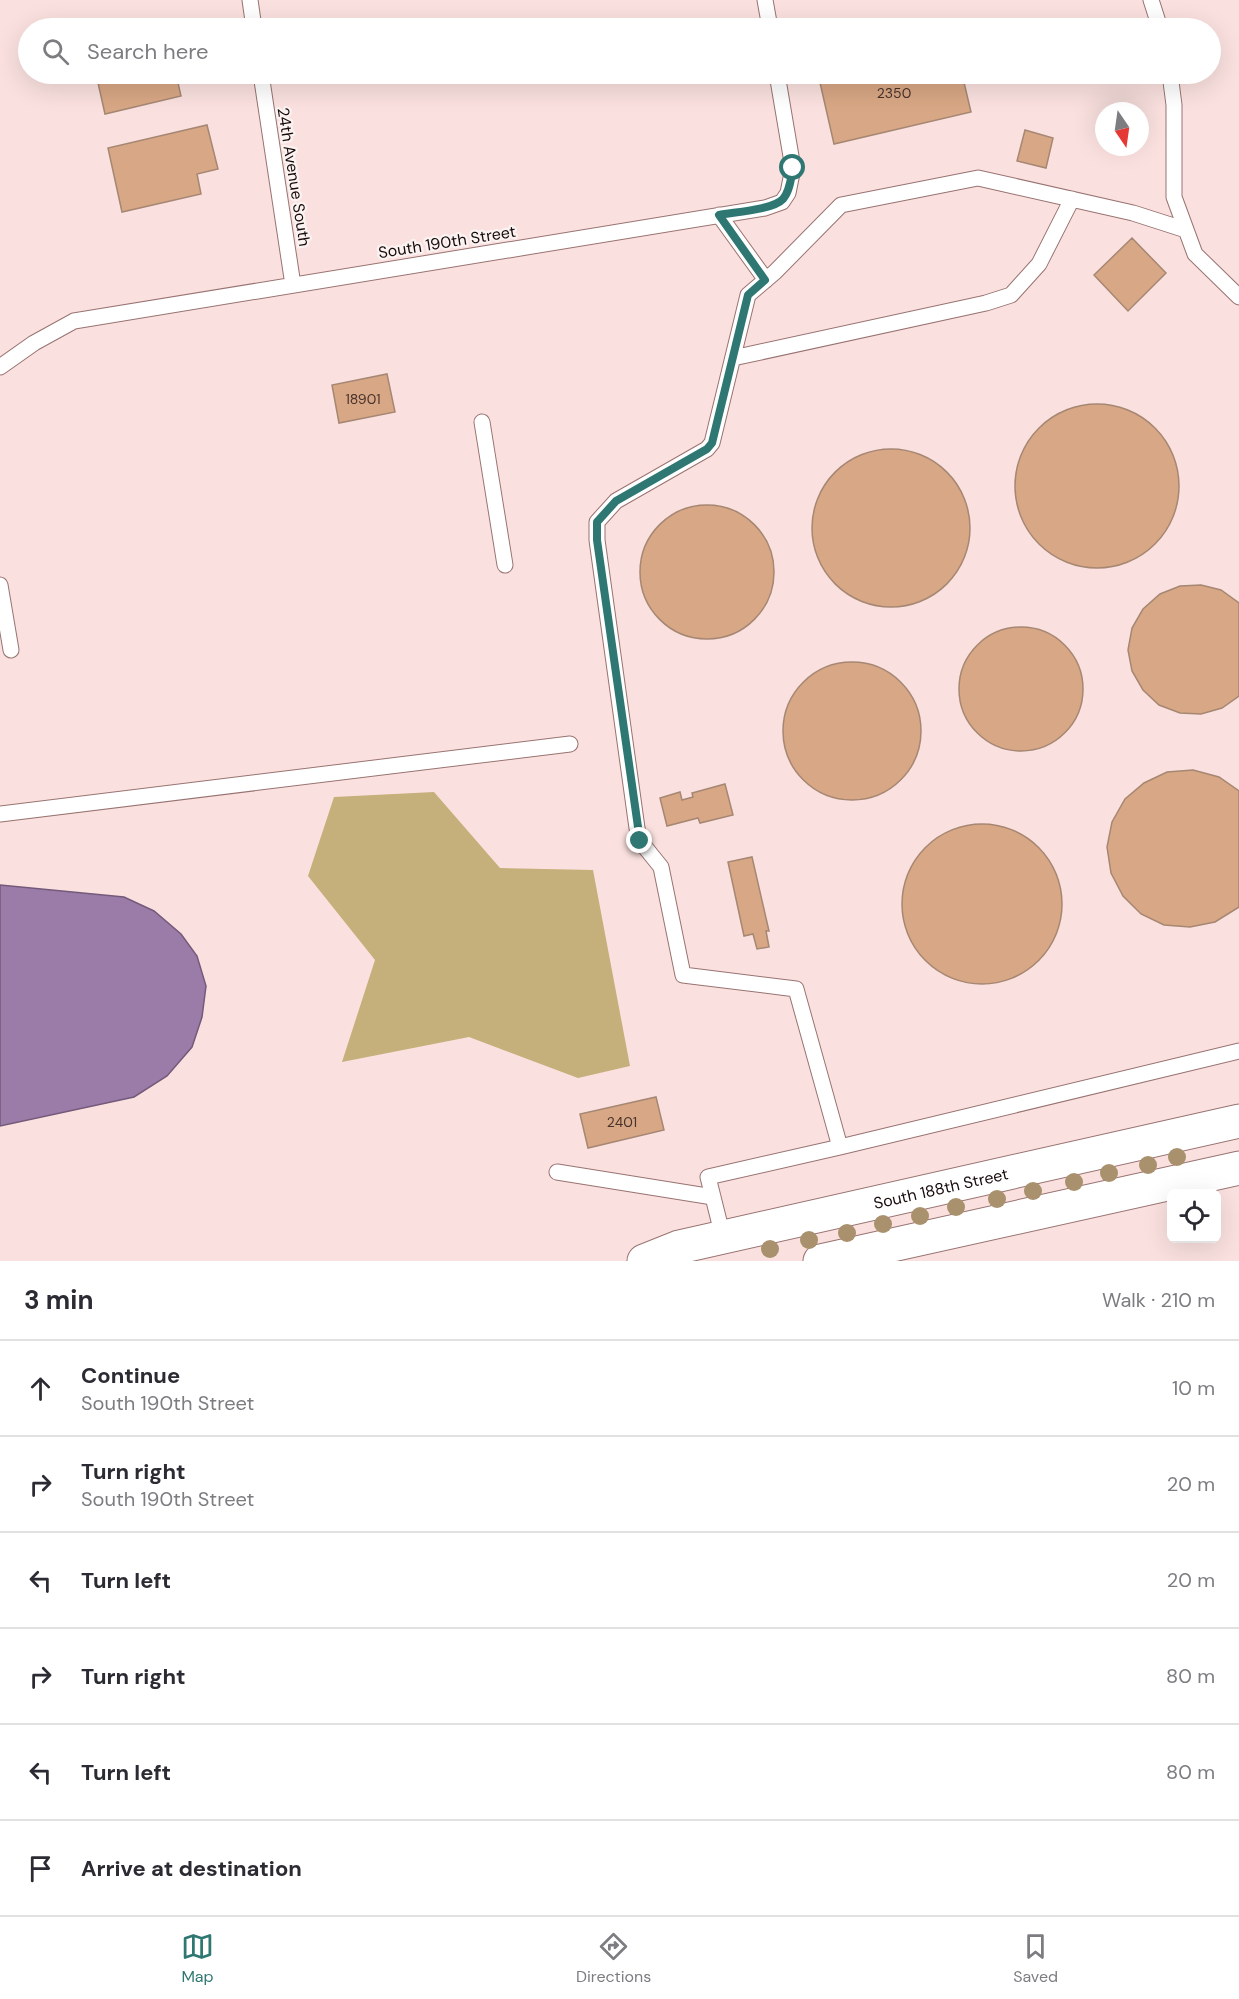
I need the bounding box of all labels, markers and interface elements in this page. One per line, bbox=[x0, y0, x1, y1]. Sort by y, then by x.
search box bbox=[18, 18, 1221, 84]
icon: search bbox=[39, 35, 72, 68]
text: Search here bbox=[87, 37, 208, 66]
house number: 2350 bbox=[877, 84, 911, 102]
north arrow bbox=[1095, 102, 1149, 156]
street label: 24th Avenue South bbox=[273, 106, 315, 248]
route start bbox=[779, 154, 805, 180]
street label: South 190th Street bbox=[377, 221, 517, 263]
house number: 18901 bbox=[345, 390, 381, 408]
route end bbox=[626, 827, 652, 853]
house number: 2401 bbox=[607, 1113, 637, 1131]
street label: South 188th Street bbox=[871, 1163, 1010, 1213]
map controls bbox=[1167, 1189, 1221, 1243]
button: locate bbox=[1167, 1189, 1221, 1243]
text: 3 min bbox=[24, 1283, 93, 1317]
text: Walk · 210 m bbox=[1102, 1287, 1215, 1313]
text: Continue bbox=[81, 1361, 180, 1390]
icon: ahead bbox=[24, 1372, 57, 1405]
text: 10 m bbox=[1172, 1375, 1215, 1401]
text: South 190th Street bbox=[81, 1390, 254, 1416]
text: Turn right bbox=[81, 1457, 186, 1486]
icon: right bbox=[24, 1468, 57, 1501]
text: 20 m bbox=[1167, 1471, 1215, 1497]
text: South 190th Street bbox=[81, 1486, 254, 1512]
icon: left bbox=[24, 1564, 57, 1597]
text: Turn left bbox=[81, 1566, 171, 1595]
text: 20 m bbox=[1167, 1567, 1215, 1593]
icon: right bbox=[24, 1660, 57, 1693]
text: Turn right bbox=[81, 1662, 186, 1691]
text: 80 m bbox=[1166, 1663, 1215, 1689]
icon: left bbox=[24, 1756, 57, 1789]
text: Turn left bbox=[81, 1758, 171, 1787]
text: 80 m bbox=[1166, 1759, 1215, 1785]
icon: arrive bbox=[24, 1852, 57, 1885]
text: Arrive at destination bbox=[81, 1854, 302, 1883]
tab: Map bbox=[181, 1930, 214, 1987]
tab: Directions bbox=[576, 1930, 651, 1987]
tab: Saved bbox=[1013, 1930, 1058, 1987]

